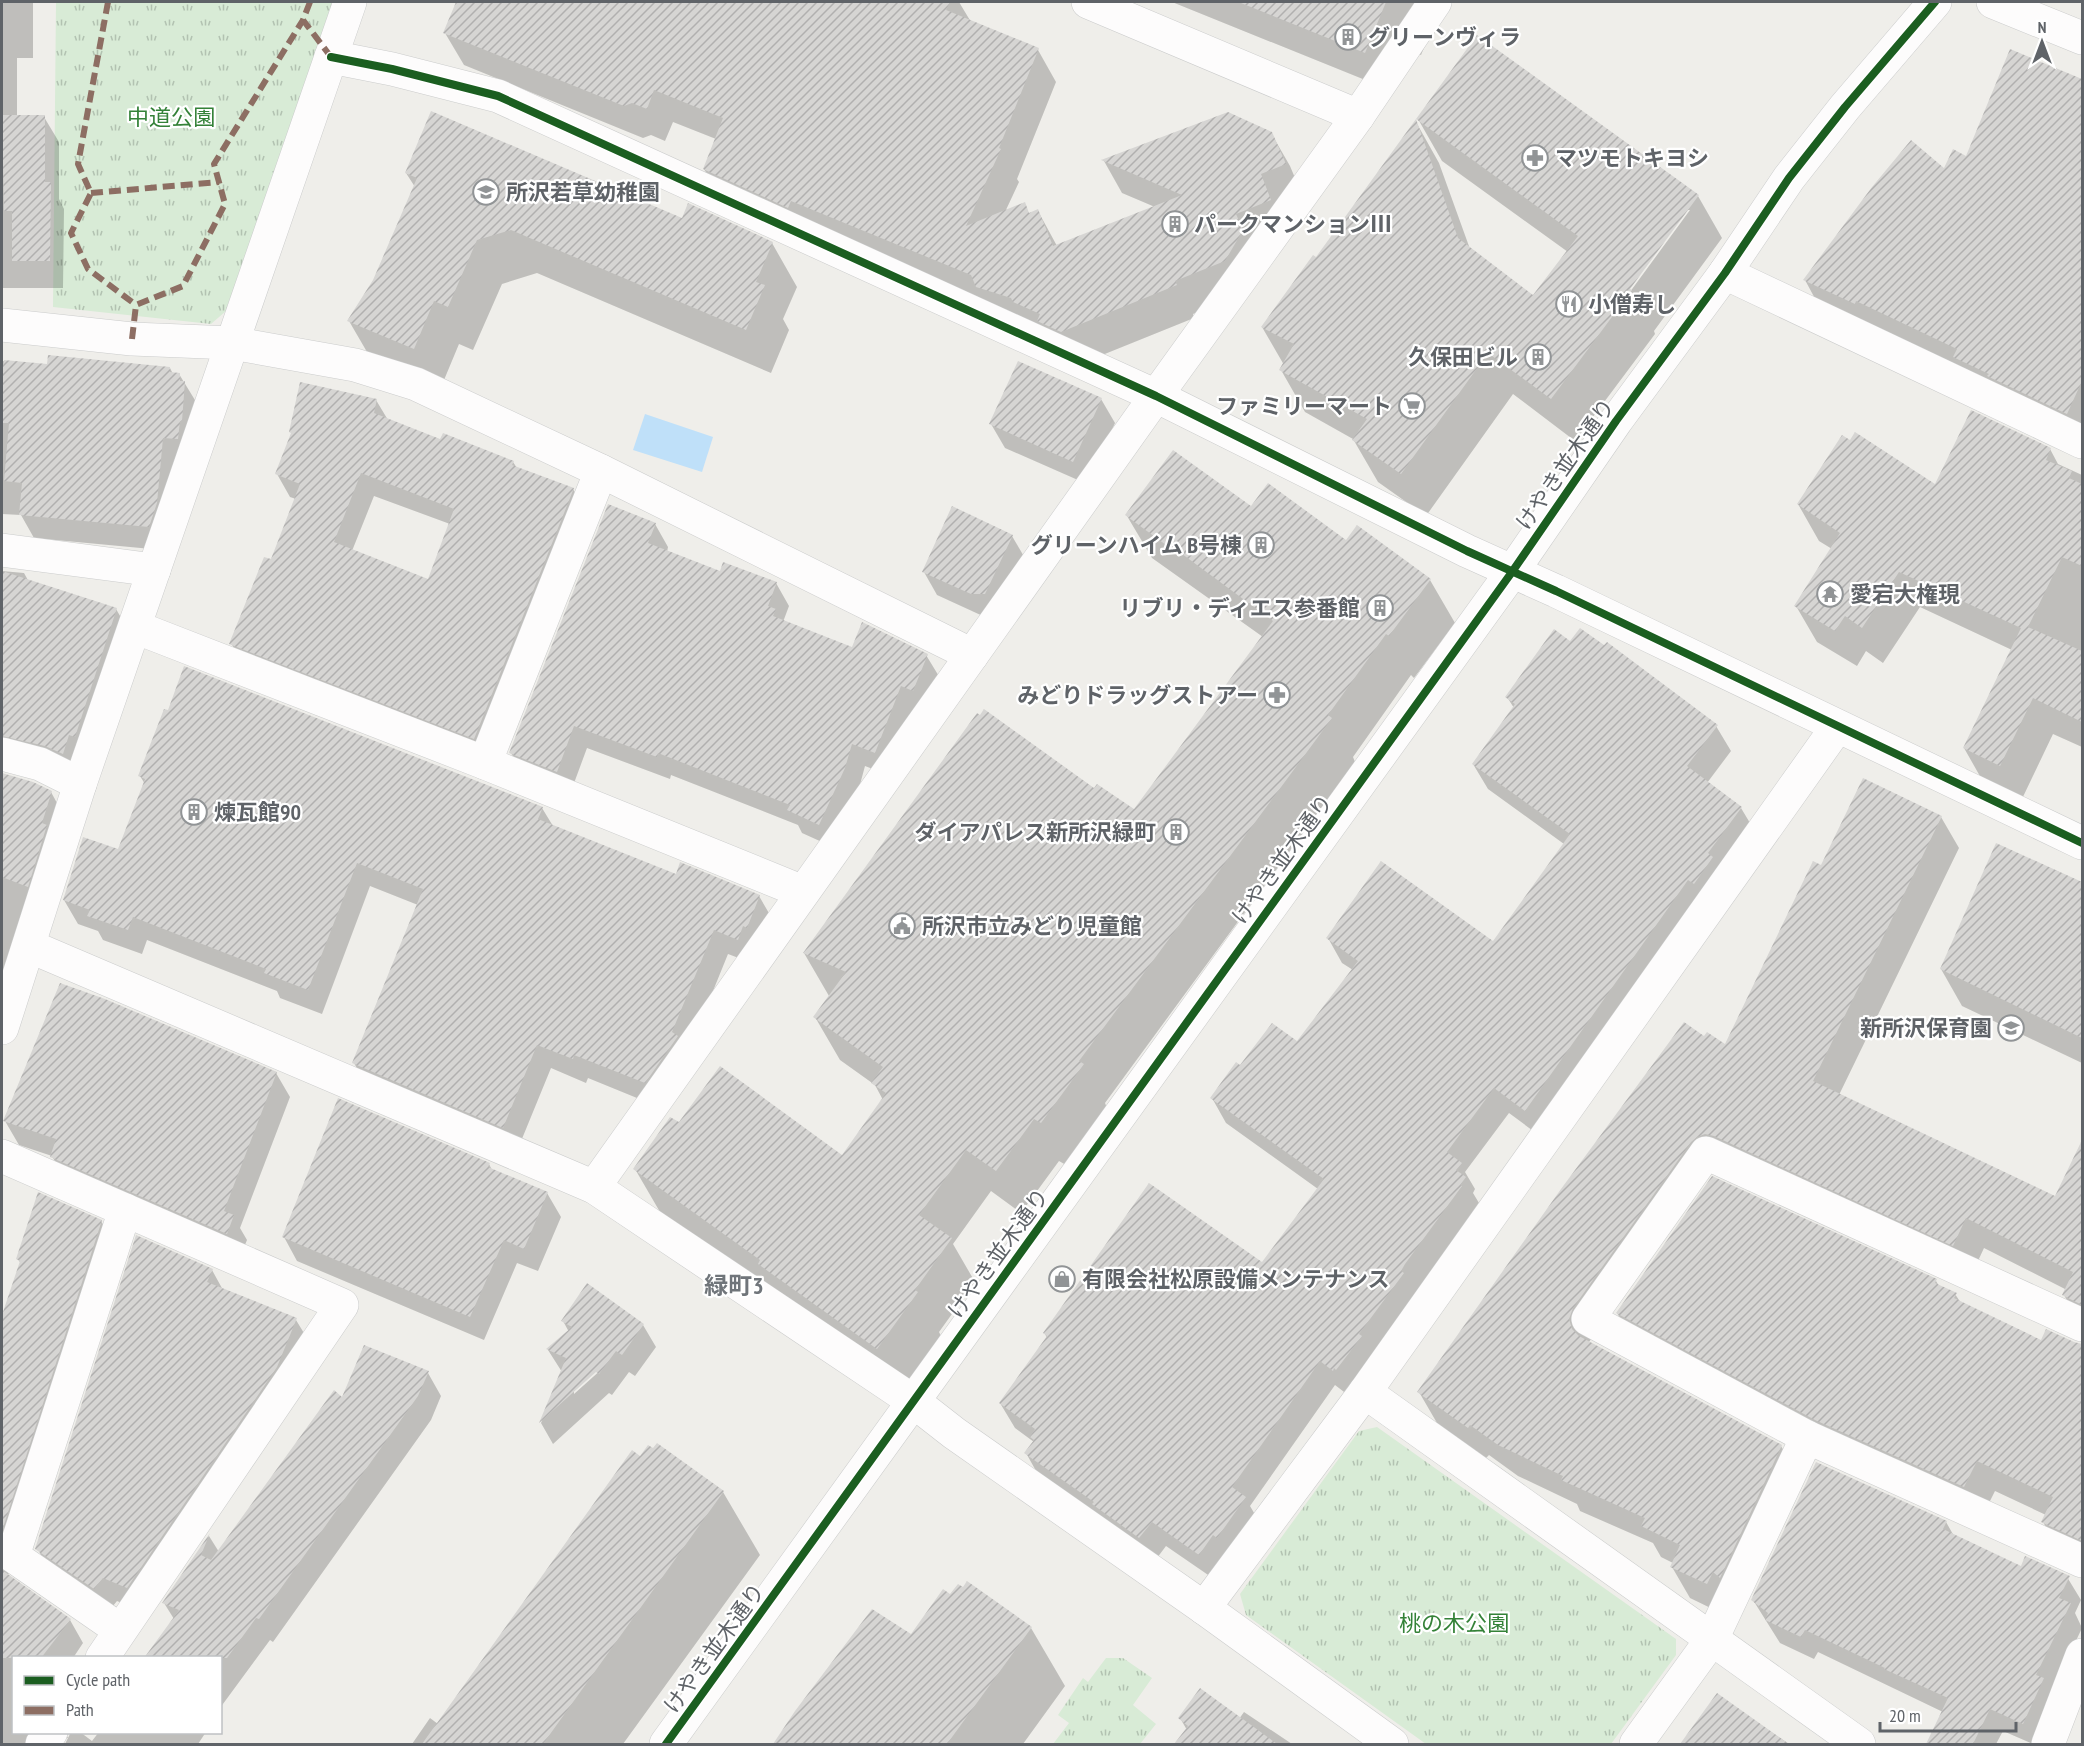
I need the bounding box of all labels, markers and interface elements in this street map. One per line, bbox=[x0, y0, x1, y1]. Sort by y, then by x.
north arrow bbox=[2012, 12, 2072, 72]
text: N bbox=[2038, 17, 2046, 37]
building icon: グリーンヴィラ bbox=[1333, 22, 1363, 52]
place label: グリーンヴィラ bbox=[1368, 23, 1521, 51]
park label: 中道公園 bbox=[127, 103, 215, 131]
pharmacy icon: マツモトキヨシ bbox=[1520, 143, 1550, 173]
place label: マツモトキヨシ bbox=[1555, 144, 1709, 172]
school or university icon: 所沢若草幼稚園 bbox=[471, 177, 501, 207]
place label: 所沢若草幼稚園 bbox=[506, 178, 660, 206]
building icon: パークマンションⅢ bbox=[1160, 209, 1190, 239]
place label: パークマンションⅢ bbox=[1194, 210, 1392, 238]
restaurant icon: 小僧寿し bbox=[1554, 289, 1584, 319]
place label: 小僧寿し bbox=[1588, 290, 1676, 318]
building icon: 久保田ビル bbox=[1523, 342, 1553, 372]
place label: 久保田ビル bbox=[1408, 343, 1518, 371]
supermarket icon: ファミリーマート bbox=[1397, 391, 1427, 421]
place label: ファミリーマート bbox=[1216, 392, 1392, 420]
street label: けやき並木通り bbox=[1509, 393, 1621, 535]
building icon: グリーンハイム B号棟 bbox=[1246, 530, 1276, 560]
place label: グリーンハイム B号棟 bbox=[1031, 531, 1242, 559]
temple icon: 愛宕大権現 bbox=[1815, 579, 1845, 609]
place label: 愛宕大権現 bbox=[1850, 580, 1960, 608]
building icon: リブリ・ディエス参番館 bbox=[1365, 593, 1395, 623]
place label: リブリ・ディエス参番館 bbox=[1120, 594, 1360, 622]
pharmacy icon: みどりドラッグストアー bbox=[1262, 680, 1292, 710]
place label: みどりドラッグストアー bbox=[1017, 681, 1258, 709]
street label: けやき並木通り bbox=[1225, 788, 1339, 930]
building icon: 煉瓦館90 bbox=[179, 797, 209, 827]
place label: 煉瓦館90 bbox=[214, 798, 301, 826]
building icon: ダイアパレス新所沢緑町 bbox=[1161, 817, 1191, 847]
place label: ダイアパレス新所沢緑町 bbox=[914, 818, 1156, 846]
public building icon: 所沢市立みどり児童館 bbox=[887, 911, 917, 941]
place label: 所沢市立みどり児童館 bbox=[922, 912, 1142, 940]
school or university icon: 新所沢保育園 bbox=[1996, 1013, 2026, 1043]
place label: 新所沢保育園 bbox=[1860, 1014, 1992, 1042]
street label: けやき並木通り bbox=[941, 1182, 1055, 1324]
shop icon: 有限会社松原設備メンテナンス bbox=[1047, 1264, 1077, 1294]
place label: 有限会社松原設備メンテナンス bbox=[1082, 1265, 1390, 1293]
district label: 緑町3 bbox=[704, 1270, 764, 1301]
street label: けやき並木通り bbox=[657, 1577, 771, 1719]
park label: 桃の木公園 bbox=[1399, 1609, 1509, 1637]
legend bbox=[12, 1656, 222, 1734]
text: Cycle path bbox=[66, 1668, 130, 1691]
scale bar bbox=[1880, 1695, 2016, 1733]
text: Path bbox=[66, 1698, 94, 1721]
text: 20 m bbox=[1889, 1704, 1921, 1727]

